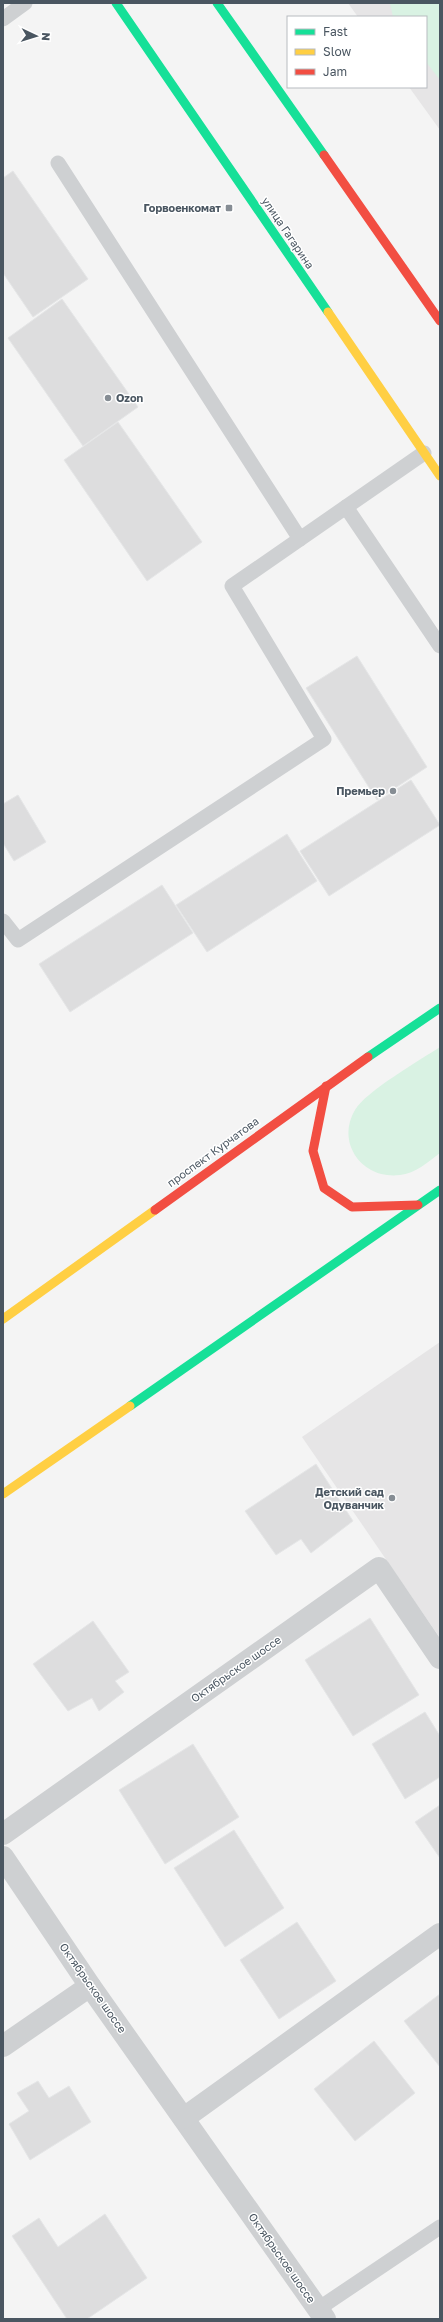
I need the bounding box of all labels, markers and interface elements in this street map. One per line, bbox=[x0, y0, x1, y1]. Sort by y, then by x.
north arrow bbox=[16, 16, 56, 56]
legend bbox=[287, 16, 427, 88]
text: Fast bbox=[323, 24, 348, 39]
text: N bbox=[40, 32, 53, 41]
text: Slow bbox=[323, 44, 351, 59]
text: Jam bbox=[323, 64, 347, 79]
street label: улица Гагарина bbox=[260, 194, 317, 271]
place label: Горвоенкомат bbox=[144, 201, 221, 214]
marker: Горвоенкомат bbox=[224, 203, 234, 213]
place label: Ozon bbox=[116, 391, 144, 404]
marker: Ozon bbox=[103, 393, 113, 403]
place label: Премьер bbox=[336, 784, 385, 797]
marker: Премьер bbox=[388, 786, 398, 796]
street label: проспект Курчатова bbox=[164, 1114, 261, 1189]
place label: Детский сад Одуванчик bbox=[315, 1485, 385, 1511]
marker: Детский сад Одуванчик bbox=[387, 1493, 397, 1503]
street label: Октябрьское шоссе bbox=[188, 1633, 283, 1705]
street label: Октябрьское шоссе bbox=[57, 1940, 129, 2035]
street label: Октябрьское шоссе bbox=[246, 2210, 318, 2305]

